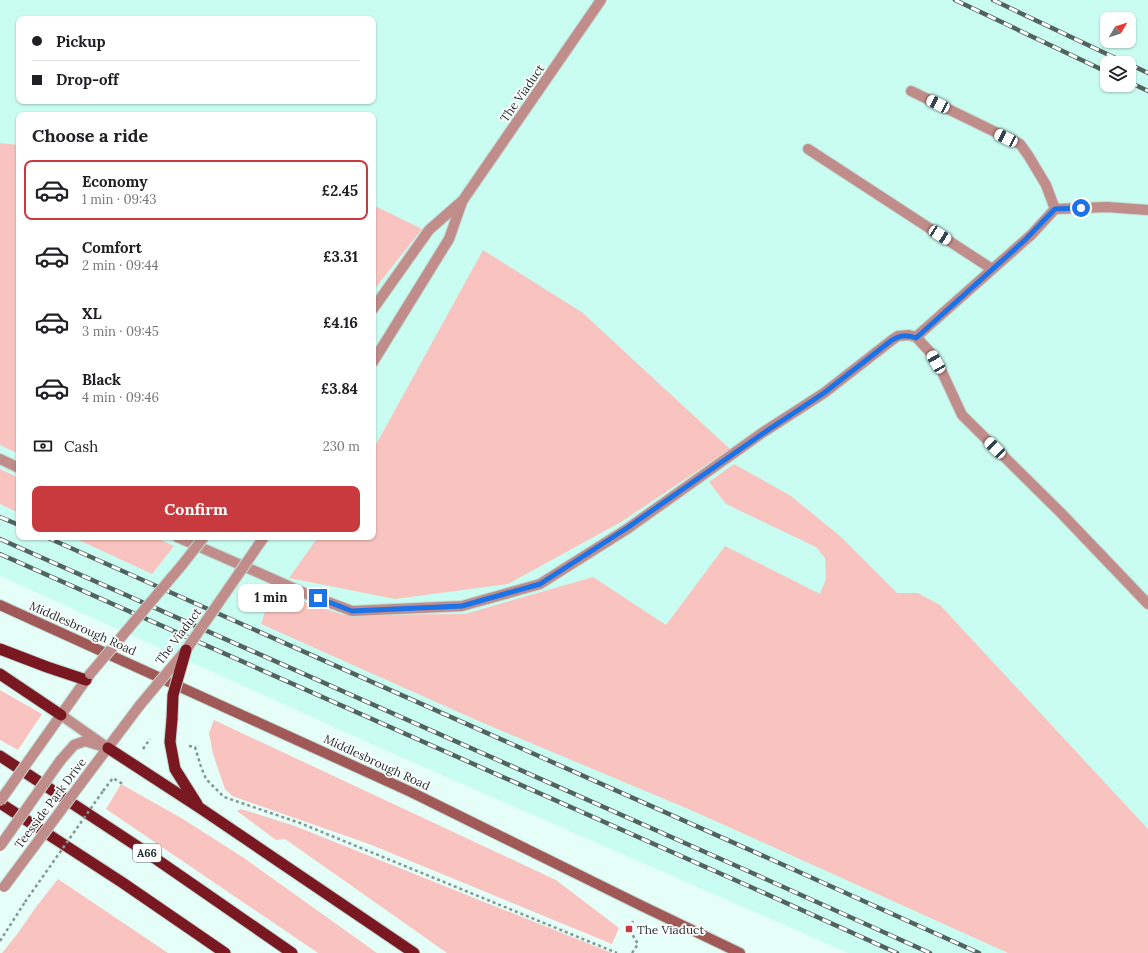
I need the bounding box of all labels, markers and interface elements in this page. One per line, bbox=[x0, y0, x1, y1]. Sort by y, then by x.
north arrow bbox=[1100, 12, 1136, 48]
map controls bbox=[1100, 12, 1136, 92]
text: Pickup bbox=[56, 32, 105, 51]
button: layers bbox=[1100, 56, 1136, 92]
street label: The Viaduct bbox=[497, 61, 548, 125]
text: Drop-off bbox=[56, 70, 118, 89]
car bbox=[925, 93, 951, 115]
text: Choose a ride bbox=[32, 124, 148, 147]
car bbox=[993, 127, 1019, 149]
icon: car bbox=[34, 172, 70, 208]
text: Economy bbox=[82, 172, 147, 191]
text: £2.45 bbox=[322, 181, 358, 200]
text: 1 min · 09:43 bbox=[82, 191, 157, 208]
route start bbox=[1072, 199, 1090, 217]
car bbox=[927, 223, 953, 247]
icon: car bbox=[34, 238, 70, 274]
text: Comfort bbox=[82, 238, 142, 257]
text: £3.31 bbox=[323, 247, 358, 266]
text: 2 min · 09:44 bbox=[82, 257, 159, 274]
icon: car bbox=[34, 304, 70, 340]
text: XL bbox=[82, 304, 102, 323]
text: £4.16 bbox=[323, 313, 358, 332]
text: 3 min · 09:45 bbox=[82, 323, 159, 340]
car bbox=[925, 349, 947, 375]
icon: car bbox=[34, 370, 70, 406]
text: Black bbox=[82, 370, 121, 389]
text: £3.84 bbox=[321, 379, 358, 398]
text: 4 min · 09:46 bbox=[82, 389, 159, 406]
icon: cash bbox=[32, 435, 54, 457]
car bbox=[982, 435, 1008, 461]
text: Cash bbox=[64, 437, 98, 456]
text: 230 m bbox=[323, 438, 360, 455]
button: Confirm bbox=[32, 486, 360, 532]
callout: 1 min bbox=[238, 584, 304, 612]
text: 1 min bbox=[254, 589, 288, 606]
route end bbox=[309, 589, 327, 607]
street label: Middlesbrough Road bbox=[27, 598, 139, 658]
street label: The Viaduct bbox=[152, 604, 204, 667]
street label: Middlesbrough Road bbox=[322, 731, 432, 793]
street label: Teesside Park Drive bbox=[11, 754, 89, 851]
road number: A66 bbox=[133, 844, 161, 862]
place label: The Viaduct bbox=[637, 922, 704, 937]
marker: The Viaduct bbox=[624, 924, 634, 934]

